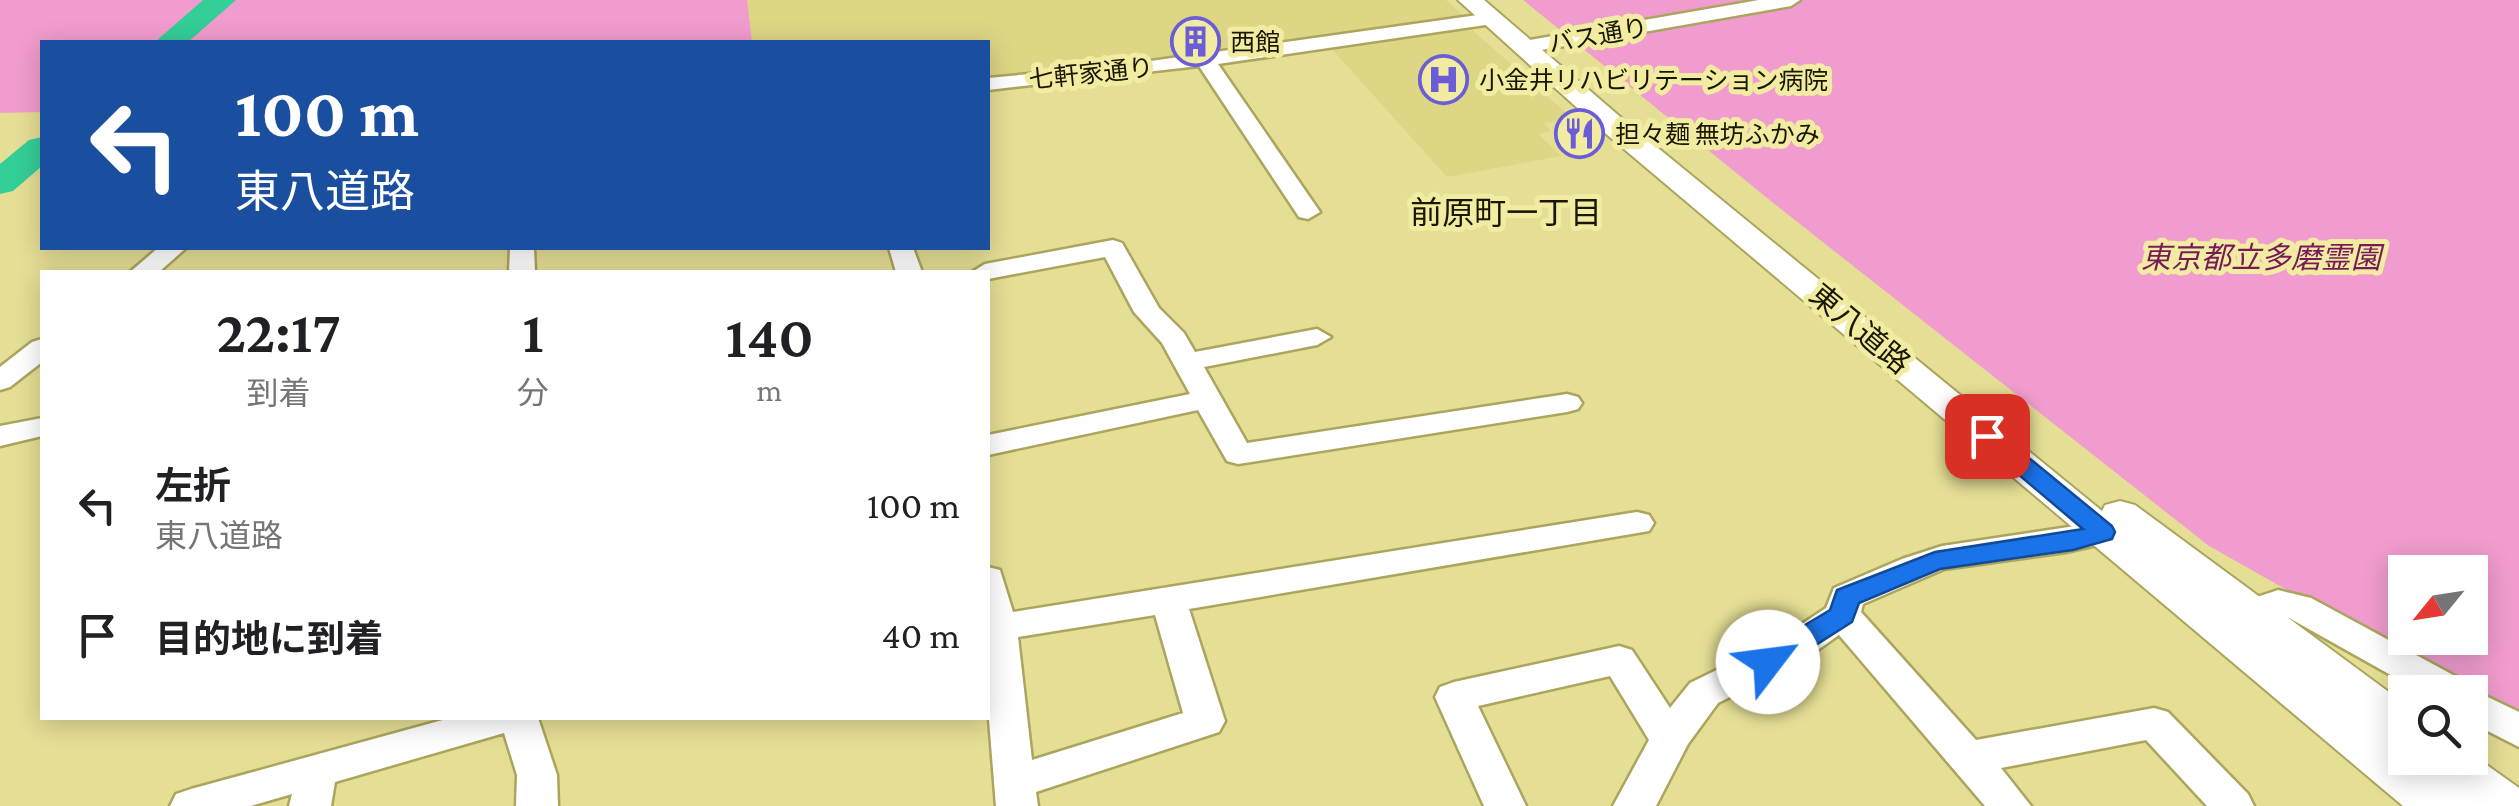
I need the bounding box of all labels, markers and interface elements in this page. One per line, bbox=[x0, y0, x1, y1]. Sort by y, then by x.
street label: バス通り bbox=[1546, 14, 1650, 57]
building icon: 西館 bbox=[1169, 16, 1221, 68]
place label: 西館 bbox=[1230, 29, 1280, 56]
street label: 七軒家通り bbox=[1027, 54, 1155, 93]
hospital icon: 小金井リハビリテーション病院 bbox=[1418, 54, 1470, 106]
place label: 小金井リハビリテーション病院 bbox=[1479, 67, 1829, 94]
text: 100 m bbox=[235, 73, 419, 151]
icon: left bbox=[70, 80, 200, 210]
restaurant icon: 担々麺 無坊ふかみ bbox=[1554, 108, 1606, 160]
place label: 担々麺 無坊ふかみ bbox=[1615, 121, 1820, 148]
text: 東八道路 bbox=[235, 167, 415, 217]
district label: 前原町一丁目 bbox=[1410, 195, 1602, 231]
park label: 東京都立多磨霊園 bbox=[2141, 241, 2385, 274]
street label: 東八道路 bbox=[1804, 277, 1917, 380]
text: 22:17 bbox=[216, 298, 341, 365]
text: 1 bbox=[522, 298, 544, 365]
text: 140 bbox=[725, 303, 814, 370]
text: m bbox=[757, 372, 782, 408]
text: 到着 bbox=[246, 375, 310, 411]
text: 分 bbox=[517, 375, 549, 411]
pin bbox=[1945, 394, 2030, 479]
icon: arrive bbox=[1960, 409, 2015, 464]
text: 左折 bbox=[155, 465, 231, 507]
icon: left bbox=[70, 478, 125, 533]
text: 100 m bbox=[867, 484, 960, 526]
text: 東八道路 bbox=[155, 518, 283, 554]
north arrow bbox=[2388, 555, 2488, 655]
map controls bbox=[2388, 555, 2488, 775]
icon: arrive bbox=[70, 608, 125, 663]
position arrow bbox=[1716, 610, 1820, 714]
text: 40 m bbox=[881, 614, 960, 656]
text: 目的地に到着 bbox=[155, 618, 383, 660]
button: search bbox=[2388, 675, 2488, 775]

